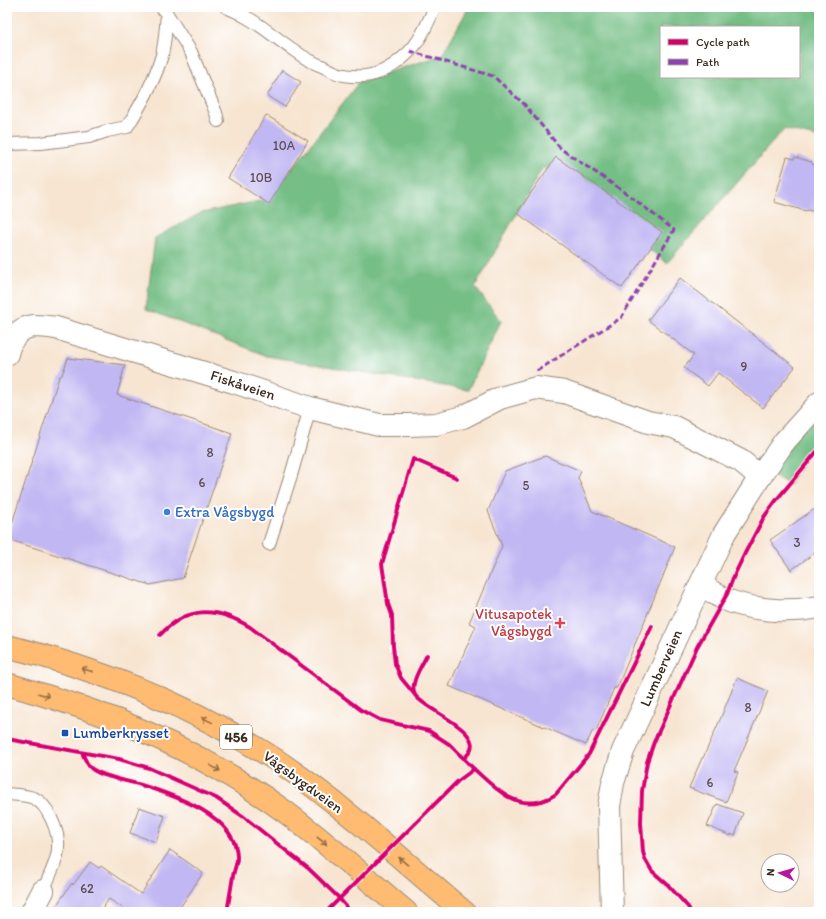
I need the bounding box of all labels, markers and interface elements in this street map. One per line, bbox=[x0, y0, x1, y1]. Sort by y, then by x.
legend bbox=[660, 26, 800, 78]
text: Cycle path bbox=[696, 35, 750, 49]
text: Path bbox=[696, 55, 719, 69]
house number: 10A bbox=[273, 138, 296, 153]
house number: 10B bbox=[250, 170, 272, 185]
house number: 9 bbox=[741, 359, 748, 374]
street label: Fiskåveien bbox=[208, 366, 278, 404]
house number: 8 bbox=[206, 445, 214, 460]
house number: 6 bbox=[199, 475, 206, 490]
house number: 5 bbox=[523, 478, 530, 493]
place label: Extra Vågsbygd bbox=[175, 503, 274, 521]
marker: Extra Vågsbygd bbox=[162, 507, 172, 517]
house number: 3 bbox=[793, 535, 801, 550]
place label: Vitusapotek Vågsbygd bbox=[475, 605, 552, 640]
marker: Vitusapotek Vågsbygd bbox=[555, 618, 565, 628]
street label: Lumberveien bbox=[636, 627, 686, 709]
one-way arrow bbox=[82, 665, 94, 673]
one-way arrow bbox=[38, 692, 51, 699]
house number: 8 bbox=[744, 700, 752, 715]
one-way arrow bbox=[201, 716, 213, 724]
place label: Lumberkrysset bbox=[73, 724, 169, 742]
road number: 456 bbox=[220, 725, 252, 749]
marker: Lumberkrysset bbox=[60, 728, 70, 738]
street label: Vågsbygdveien bbox=[260, 747, 346, 817]
one-way arrow bbox=[209, 765, 221, 772]
house number: 6 bbox=[707, 775, 714, 790]
one-way arrow bbox=[316, 837, 327, 846]
north arrow bbox=[760, 853, 800, 893]
one-way arrow bbox=[398, 856, 409, 865]
text: N bbox=[764, 868, 777, 876]
house number: 62 bbox=[80, 881, 94, 896]

